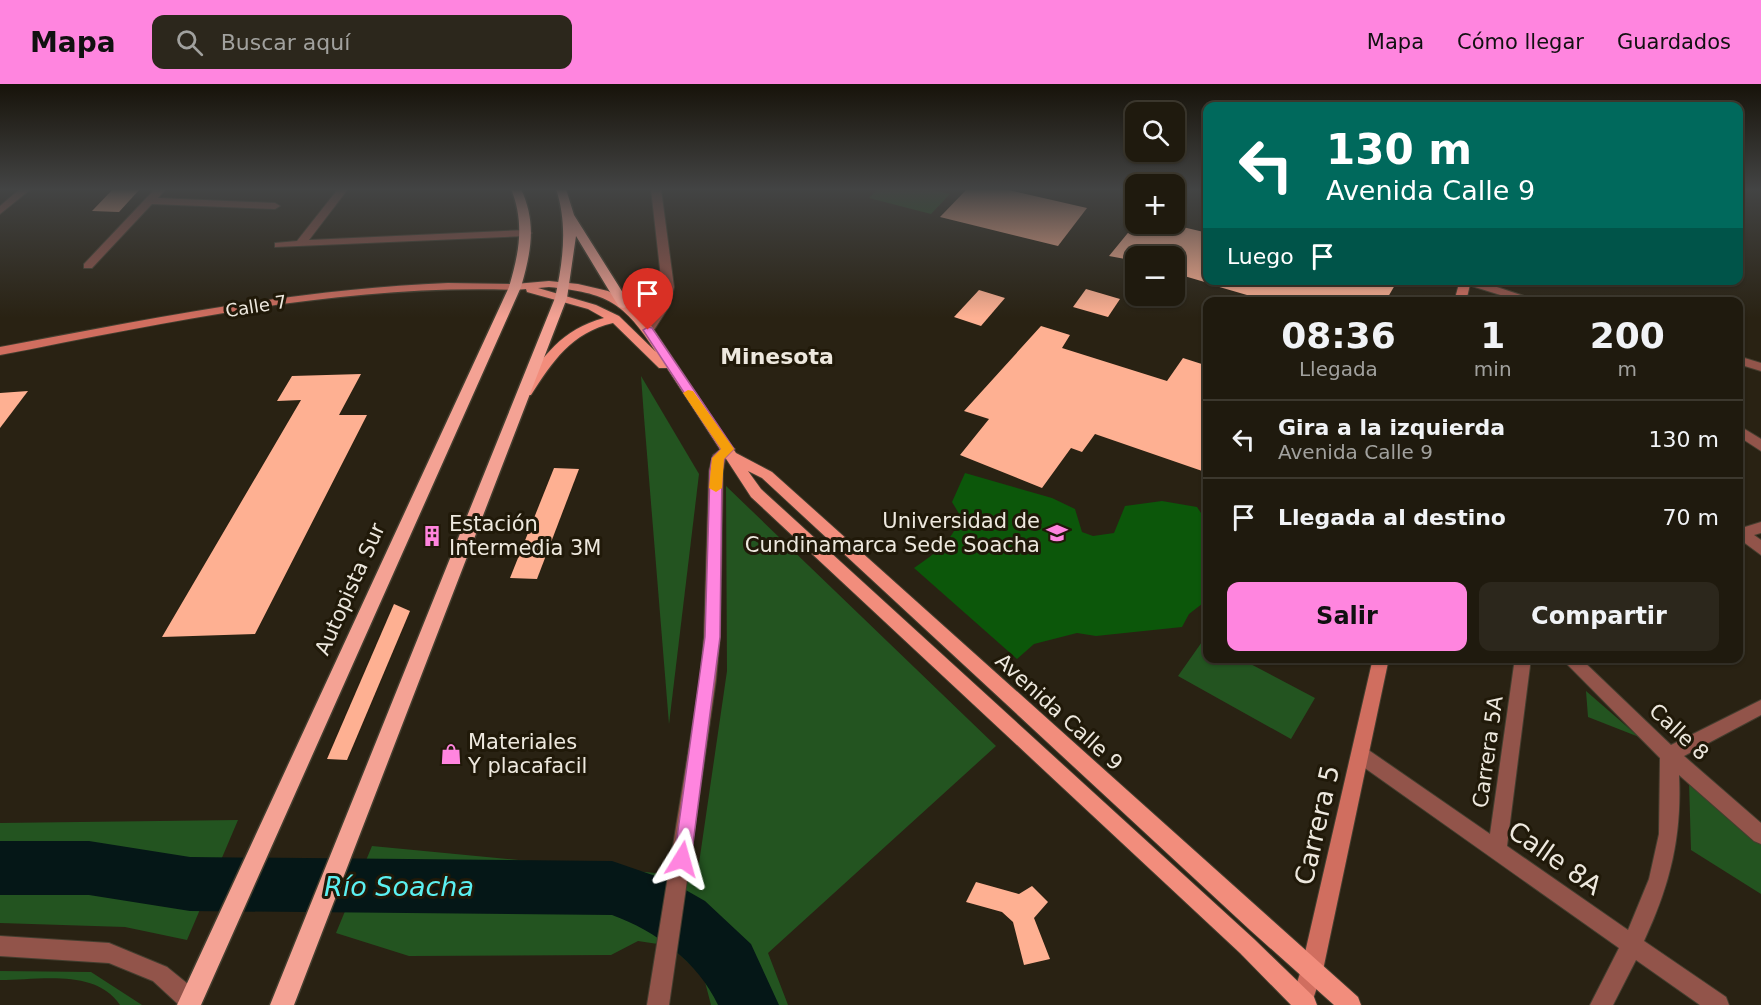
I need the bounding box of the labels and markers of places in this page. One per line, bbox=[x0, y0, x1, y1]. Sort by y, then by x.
pin bbox=[622, 268, 673, 330]
place label: Universidad de Cundinamarca Sede Soacha bbox=[745, 509, 1040, 557]
place label: Estación Intermedia 3M bbox=[449, 512, 602, 560]
school or university icon: Universidad de Cundinamarca Sede Soacha bbox=[1045, 521, 1069, 545]
building icon: Estación Intermedia 3M bbox=[420, 524, 444, 548]
place label: Materiales Y placafacil bbox=[467, 730, 587, 778]
shop icon: Materiales Y placafacil bbox=[439, 742, 463, 766]

